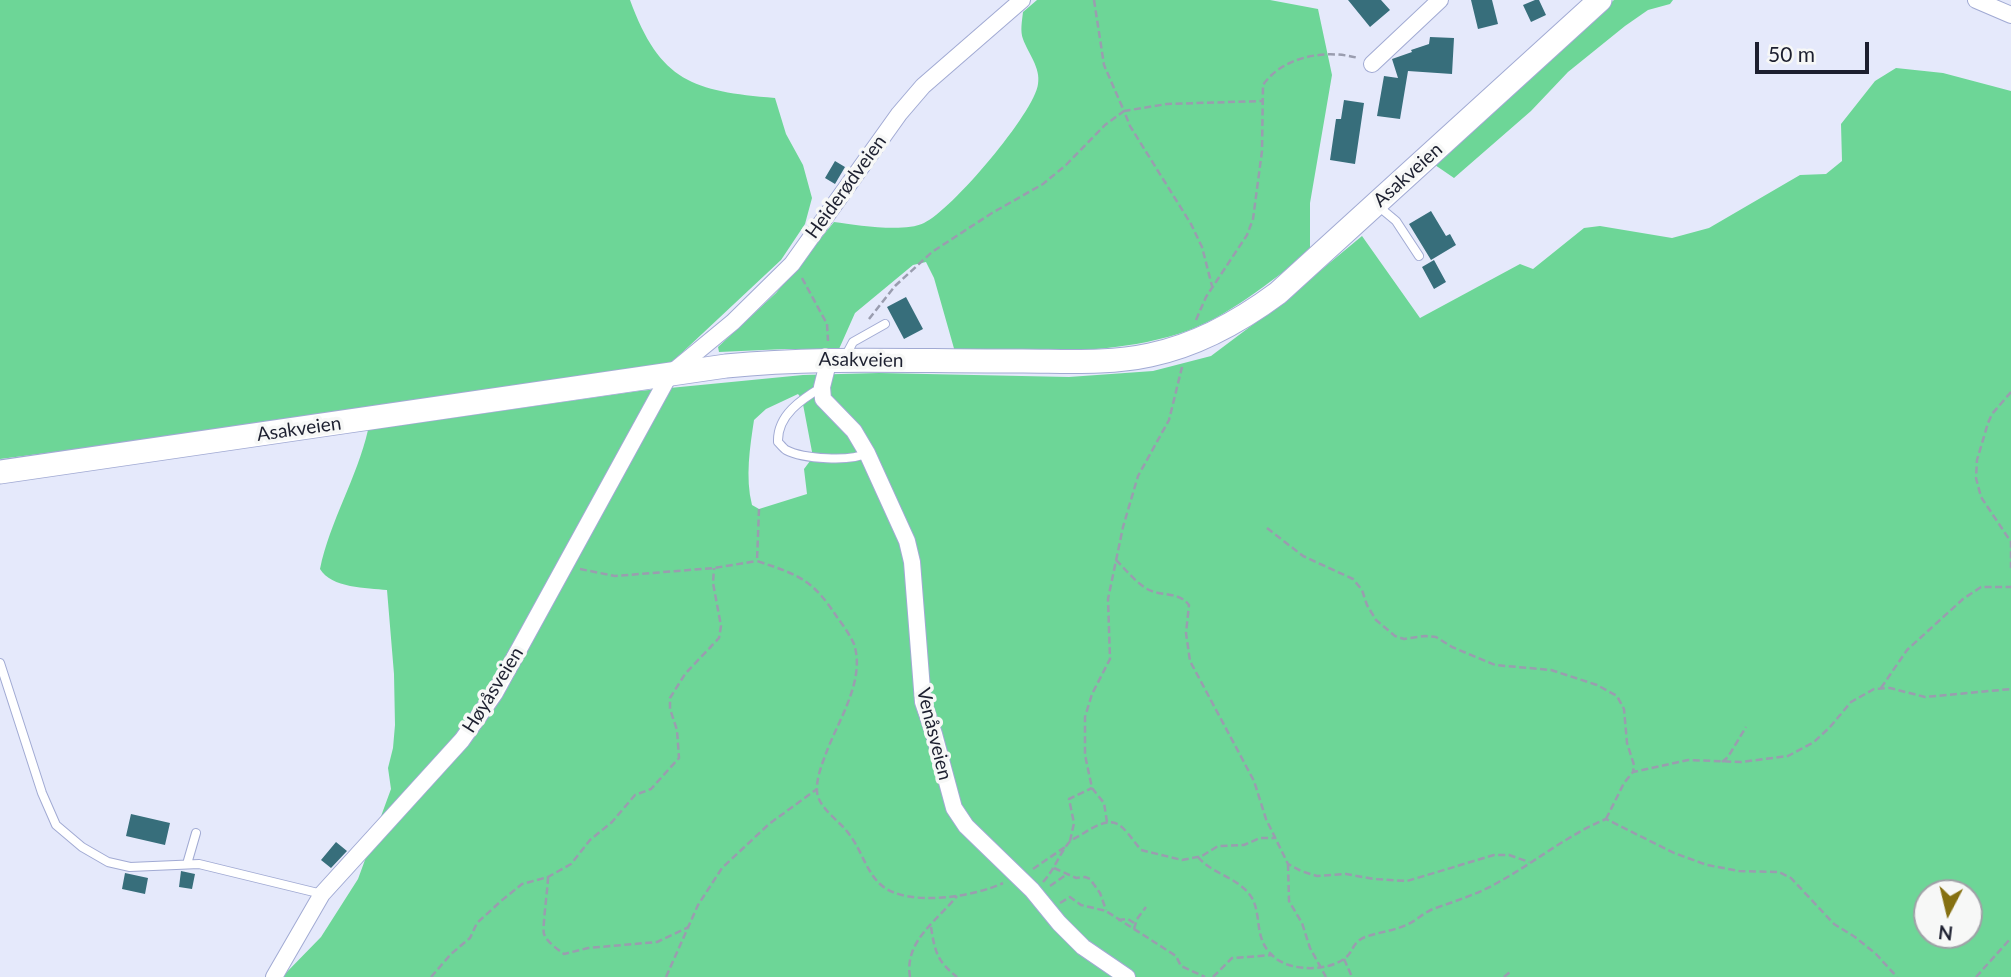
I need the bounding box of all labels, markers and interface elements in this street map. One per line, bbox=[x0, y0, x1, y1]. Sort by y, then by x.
scale bar bbox=[1759, 28, 1873, 72]
text: 50 m bbox=[1768, 41, 1815, 66]
street label: Heiderødveien bbox=[801, 131, 891, 243]
street label: Asakveien bbox=[1369, 138, 1447, 212]
street label: Asakveien bbox=[818, 348, 904, 372]
street label: Asakveien bbox=[255, 412, 343, 446]
street label: Høyåsveien bbox=[458, 643, 528, 737]
street label: Venåsveien bbox=[912, 685, 956, 783]
north arrow bbox=[1913, 879, 1983, 949]
text: N bbox=[1937, 921, 1954, 946]

